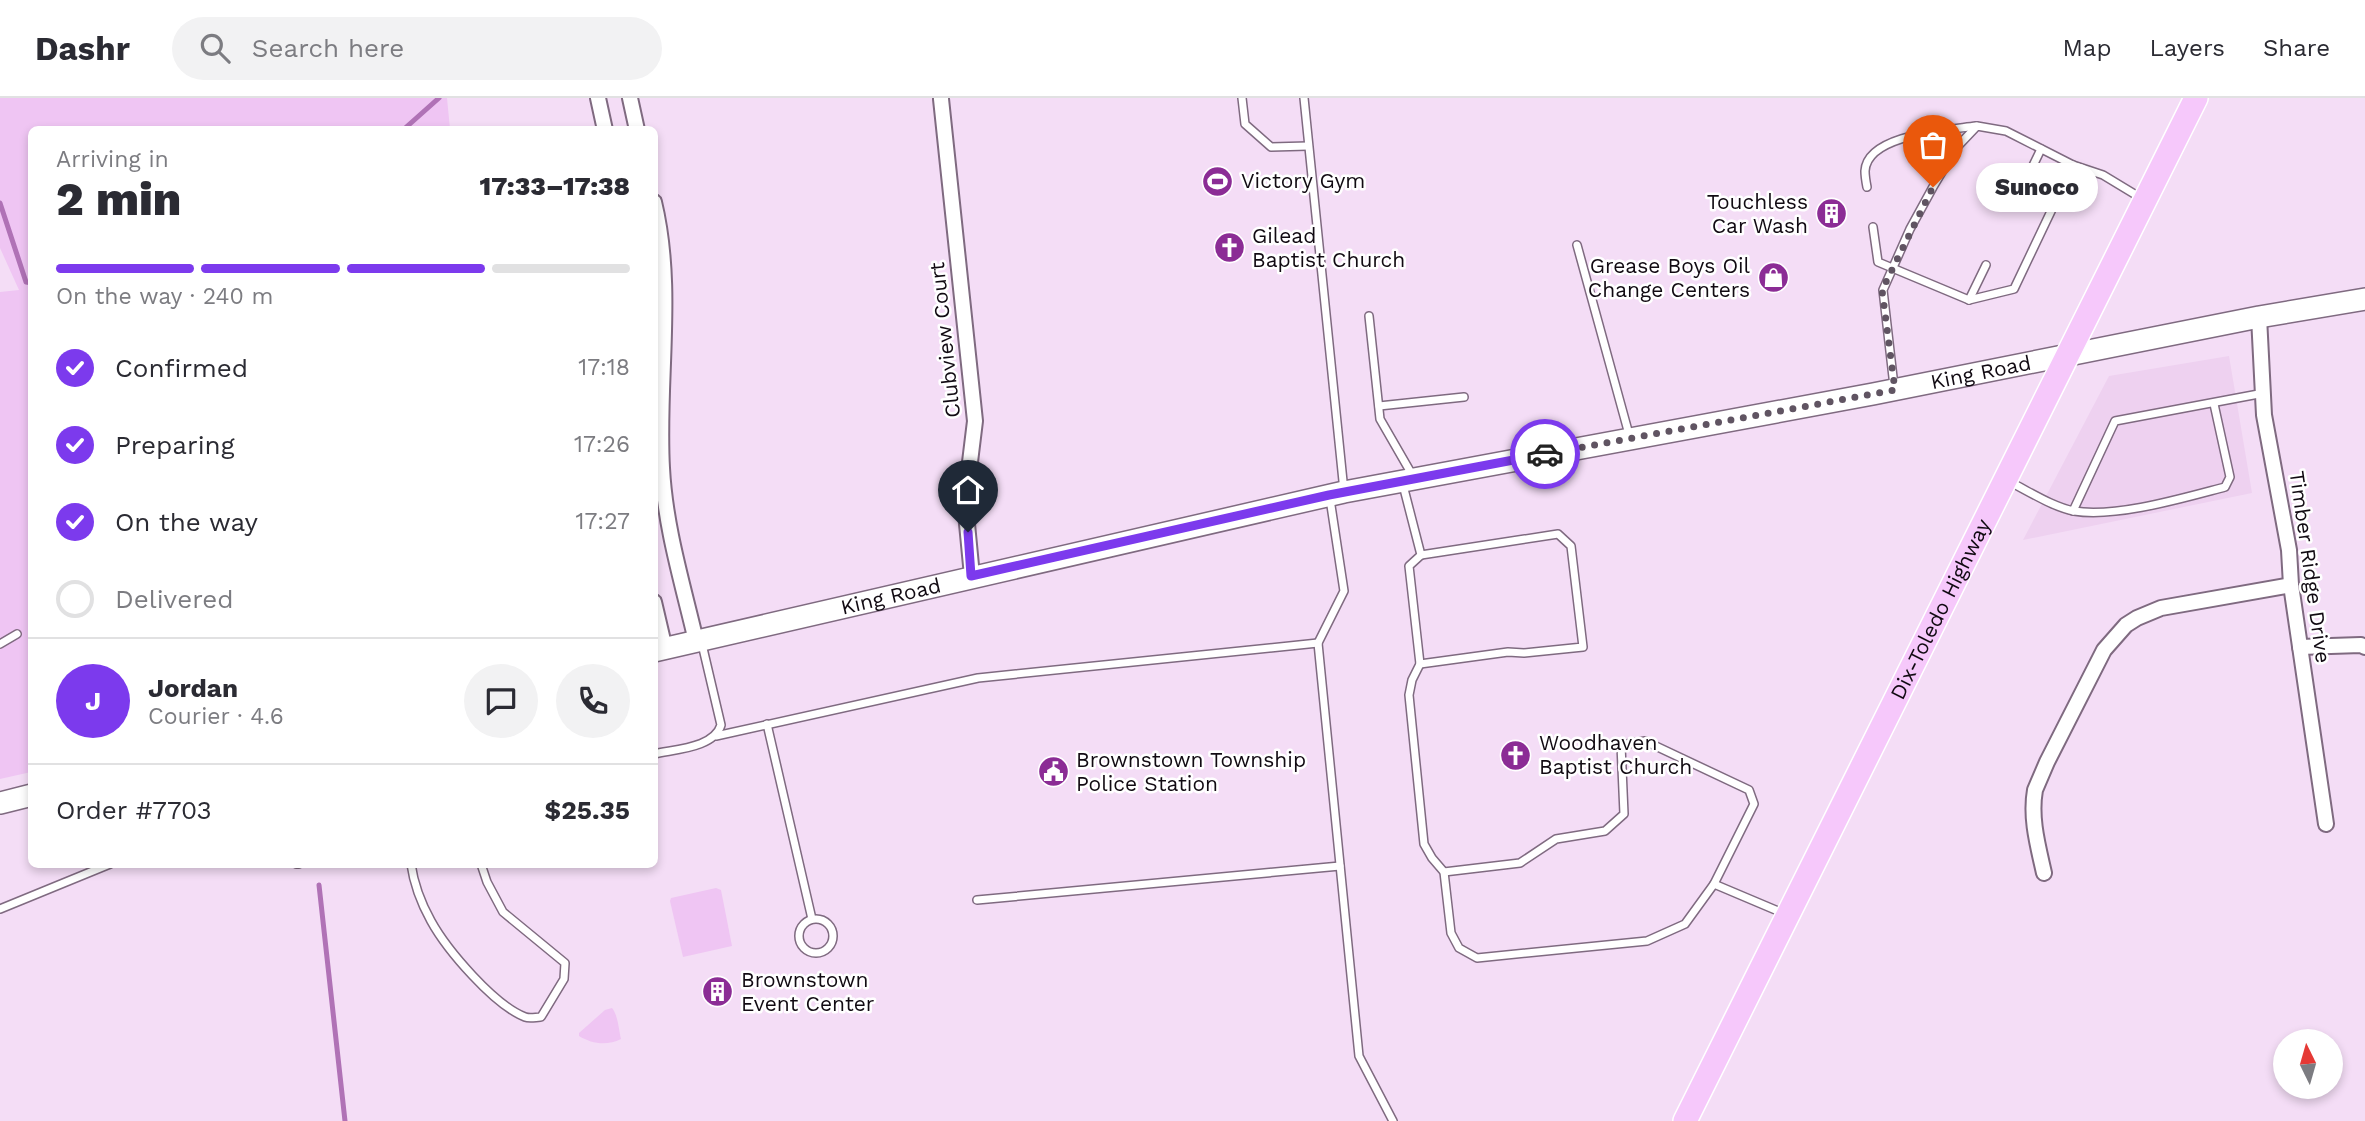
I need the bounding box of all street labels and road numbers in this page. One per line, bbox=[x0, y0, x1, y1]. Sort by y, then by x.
street label: Clubview Court bbox=[924, 261, 965, 419]
street label: King Road bbox=[1928, 350, 2033, 394]
street label: Timber Ridge Drive bbox=[2285, 469, 2336, 665]
street label: Dix-Toledo Highway bbox=[1885, 515, 1996, 703]
street label: King Road bbox=[838, 572, 943, 620]

